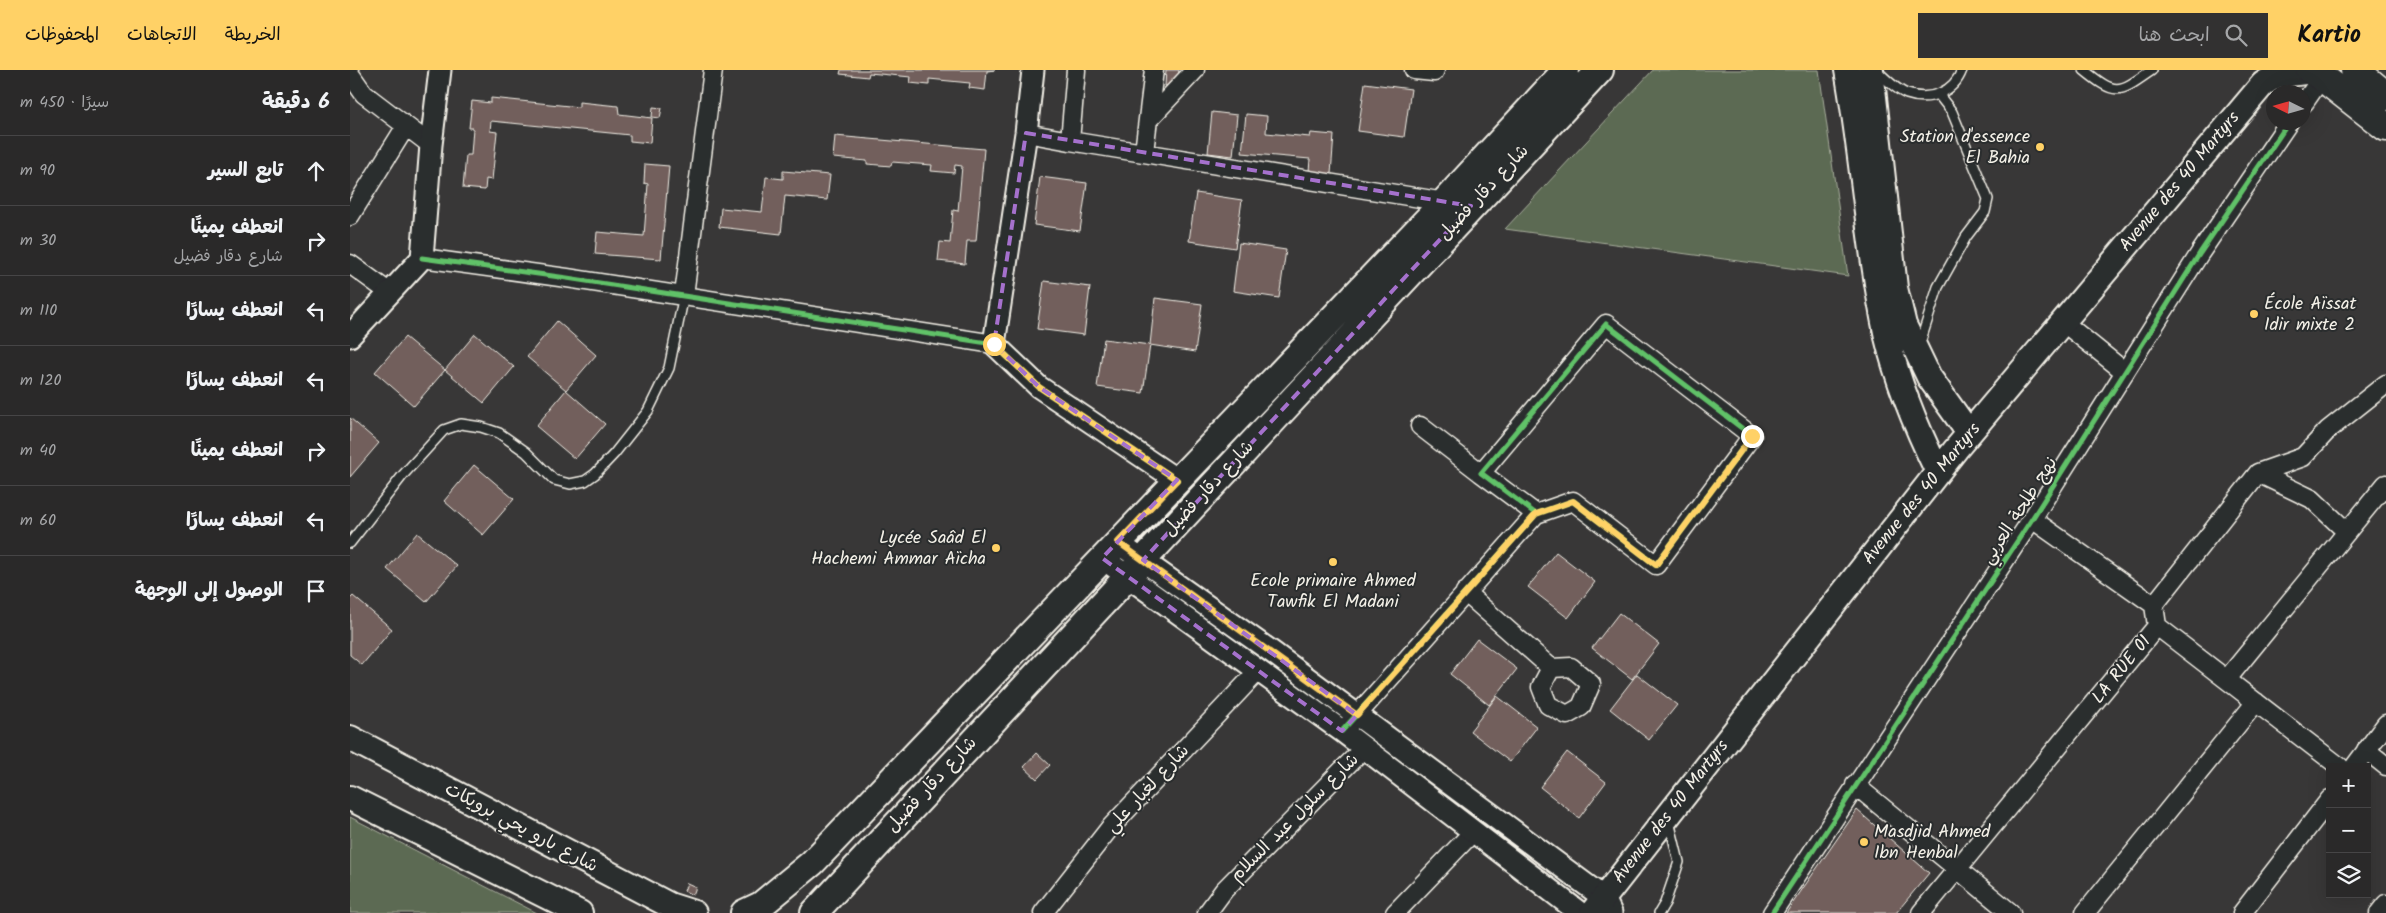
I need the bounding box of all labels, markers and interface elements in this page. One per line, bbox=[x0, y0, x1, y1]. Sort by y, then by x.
search box bbox=[1918, 13, 2268, 58]
text: Kartio bbox=[2298, 16, 2361, 55]
text: المحفوظات bbox=[25, 21, 99, 50]
text: الاتجاهات bbox=[127, 21, 197, 50]
text: الخريطة bbox=[225, 21, 281, 50]
text: ابحث هنا bbox=[2138, 21, 2210, 51]
icon: search bbox=[2222, 21, 2250, 49]
north arrow bbox=[2266, 85, 2311, 130]
text: 6 دقيقة bbox=[262, 86, 330, 119]
text: سيرًا · 450 m bbox=[20, 90, 109, 115]
street label: Avenue des 40 Martyrs bbox=[2112, 105, 2248, 259]
place label: Station d'essence El Bahia bbox=[1900, 123, 2030, 173]
street label: شارع دقار فضيل bbox=[1431, 138, 1537, 248]
marker: Station d'essence El Bahia bbox=[2034, 141, 2046, 153]
text: تابع السير bbox=[208, 156, 283, 186]
icon: ahead bbox=[302, 157, 330, 185]
text: 90 m bbox=[20, 158, 55, 183]
text: انعطف يمينًا bbox=[191, 213, 283, 243]
icon: right bbox=[302, 227, 330, 255]
text: 30 m bbox=[20, 228, 56, 253]
text: شارع دقار فضيل bbox=[174, 244, 283, 269]
place label: École Aïssat Idir mixte 2 bbox=[2264, 290, 2357, 340]
text: انعطف يسارًا bbox=[186, 296, 283, 326]
icon: left bbox=[302, 297, 330, 325]
text: 110 m bbox=[20, 298, 57, 323]
marker: École Aïssat Idir mixte 2 bbox=[2248, 308, 2260, 320]
route start bbox=[983, 333, 1006, 356]
text: انعطف يسارًا bbox=[186, 366, 283, 396]
icon: left bbox=[302, 367, 330, 395]
text: 120 m bbox=[20, 368, 62, 393]
street label: Avenue des 40 Martyrs bbox=[1855, 416, 1989, 571]
route end bbox=[1741, 425, 1764, 448]
street label: شارع دقار فضيل bbox=[1156, 434, 1262, 544]
text: انعطف يمينًا bbox=[191, 436, 283, 466]
icon: right bbox=[302, 437, 330, 465]
text: 40 m bbox=[20, 438, 56, 463]
street label: نهج طلحة العربي bbox=[1974, 451, 2066, 571]
text: انعطف يسارًا bbox=[186, 506, 283, 536]
icon: left bbox=[302, 507, 330, 535]
text: 60 m bbox=[20, 508, 56, 533]
place label: Lycée Saâd El Hachemi Ammar Aïcha bbox=[811, 524, 987, 574]
marker: Lycée Saâd El Hachemi Ammar Aïcha bbox=[990, 542, 1002, 554]
marker: Ecole primaire Ahmed Tawfik El Madani bbox=[1327, 556, 1339, 568]
place label: Ecole primaire Ahmed Tawfik El Madani bbox=[1250, 567, 1417, 617]
text: الوصول إلى الوجهة bbox=[135, 576, 283, 606]
icon: arrive bbox=[302, 577, 330, 605]
street label: LA RUE 01 bbox=[2085, 629, 2159, 711]
street label: شارع دقار فضيل bbox=[879, 730, 985, 840]
street label: Avenue des 40 Martyrs bbox=[1605, 733, 1737, 890]
street label: شارع لغبار علي bbox=[1099, 738, 1197, 840]
street label: شارع سلول عبد السلام bbox=[1224, 747, 1366, 889]
map controls bbox=[2326, 763, 2371, 898]
button: + bbox=[2326, 763, 2371, 808]
street label: شارع بارو يحي برويكات bbox=[439, 775, 603, 881]
button: − bbox=[2326, 808, 2371, 853]
place label: Masdjid Ahmed Ibn Henbal bbox=[1874, 818, 1991, 868]
marker: Masdjid Ahmed Ibn Henbal bbox=[1858, 836, 1870, 848]
button: layers bbox=[2326, 853, 2371, 898]

